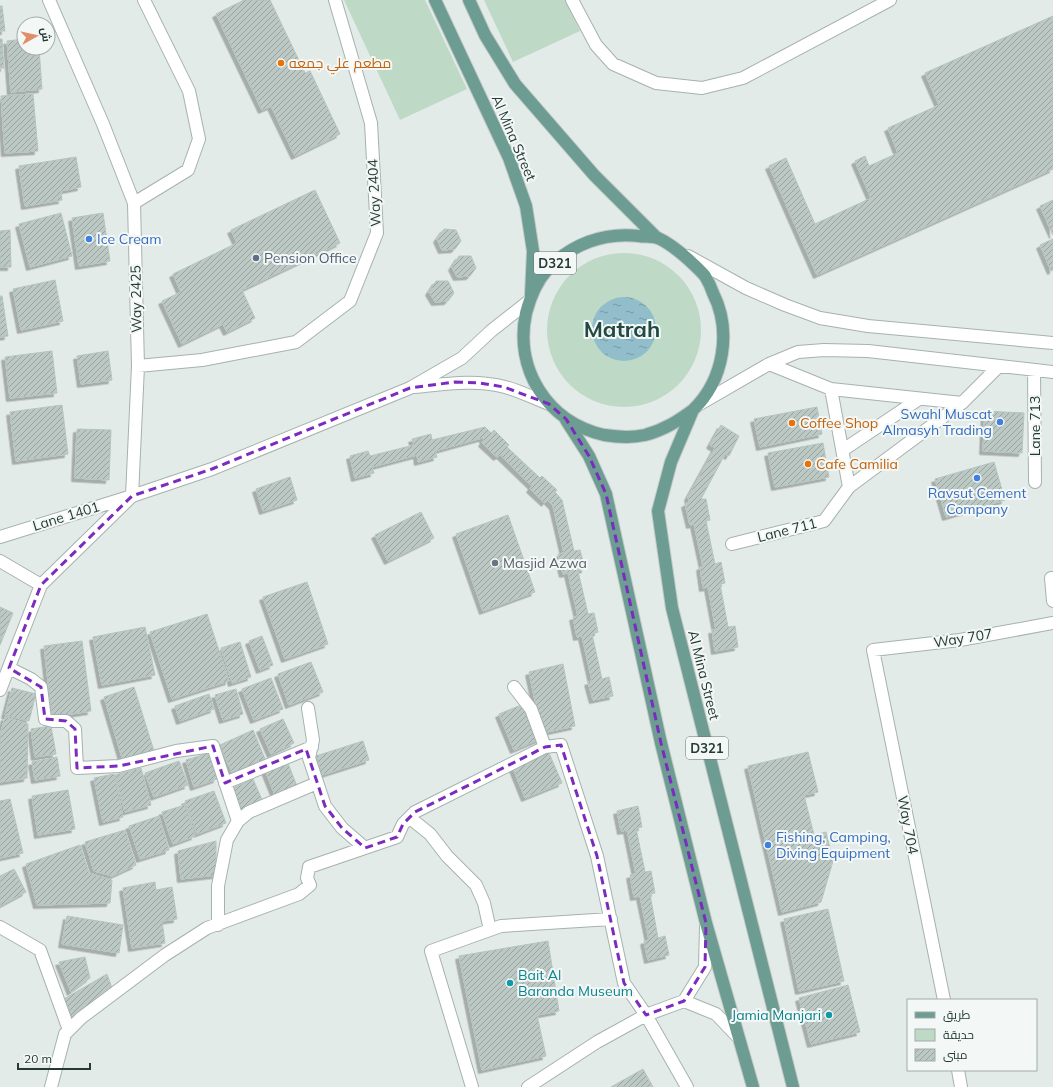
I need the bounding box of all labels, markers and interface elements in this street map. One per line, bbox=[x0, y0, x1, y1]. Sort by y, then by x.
north arrow bbox=[16, 16, 56, 56]
text: ش bbox=[38, 27, 54, 43]
place label: مطعم علي جمعه bbox=[289, 54, 391, 75]
marker: مطعم علي جمعه bbox=[276, 58, 286, 68]
street label: Al Mina Street bbox=[488, 92, 540, 184]
street label: Way 2404 bbox=[363, 158, 385, 227]
place label: Ice Cream bbox=[97, 230, 162, 248]
marker: Ice Cream bbox=[84, 234, 94, 244]
place label: Pension Office bbox=[264, 249, 357, 267]
road number: D321 bbox=[534, 252, 576, 274]
marker: Pension Office bbox=[251, 253, 261, 263]
street label: Way 2425 bbox=[126, 265, 146, 333]
district label: Matrah bbox=[584, 315, 660, 343]
street label: Lane 713 bbox=[1026, 396, 1044, 456]
place label: Swahl Muscat Almasyh Trading bbox=[882, 405, 992, 439]
place label: Coffee Shop bbox=[800, 414, 878, 432]
marker: Swahl Muscat Almasyh Trading bbox=[995, 417, 1005, 427]
marker: Coffee Shop bbox=[787, 418, 797, 428]
place label: Cafe Camilia bbox=[816, 455, 898, 473]
marker: Cafe Camilia bbox=[803, 459, 813, 469]
marker: Ravsut Cement Company bbox=[972, 473, 982, 483]
place label: Ravsut Cement Company bbox=[928, 484, 1026, 518]
street label: Lane 1401 bbox=[30, 497, 102, 535]
street label: Lane 711 bbox=[755, 514, 819, 546]
place label: Masjid Azwa bbox=[503, 554, 587, 572]
marker: Masjid Azwa bbox=[490, 558, 500, 568]
street label: Way 707 bbox=[932, 624, 994, 652]
street label: Al Mina Street bbox=[684, 628, 724, 722]
road number: D321 bbox=[686, 737, 728, 759]
street label: Way 704 bbox=[893, 794, 923, 856]
place label: Fishing, Camping, Diving Equipment bbox=[776, 828, 891, 862]
marker: Fishing, Camping, Diving Equipment bbox=[763, 840, 773, 850]
place label: Bait Al Baranda Museum bbox=[518, 966, 633, 1000]
marker: Bait Al Baranda Museum bbox=[505, 978, 515, 988]
legend bbox=[907, 999, 1037, 1071]
place label: Jamia Manjari bbox=[732, 1006, 821, 1024]
text: طريق bbox=[943, 1007, 971, 1022]
marker: Jamia Manjari bbox=[824, 1010, 834, 1020]
text: حديقة bbox=[943, 1027, 974, 1042]
scale bar bbox=[18, 1045, 90, 1071]
text: مبنى bbox=[943, 1047, 968, 1062]
text: 20 m bbox=[24, 1051, 52, 1066]

